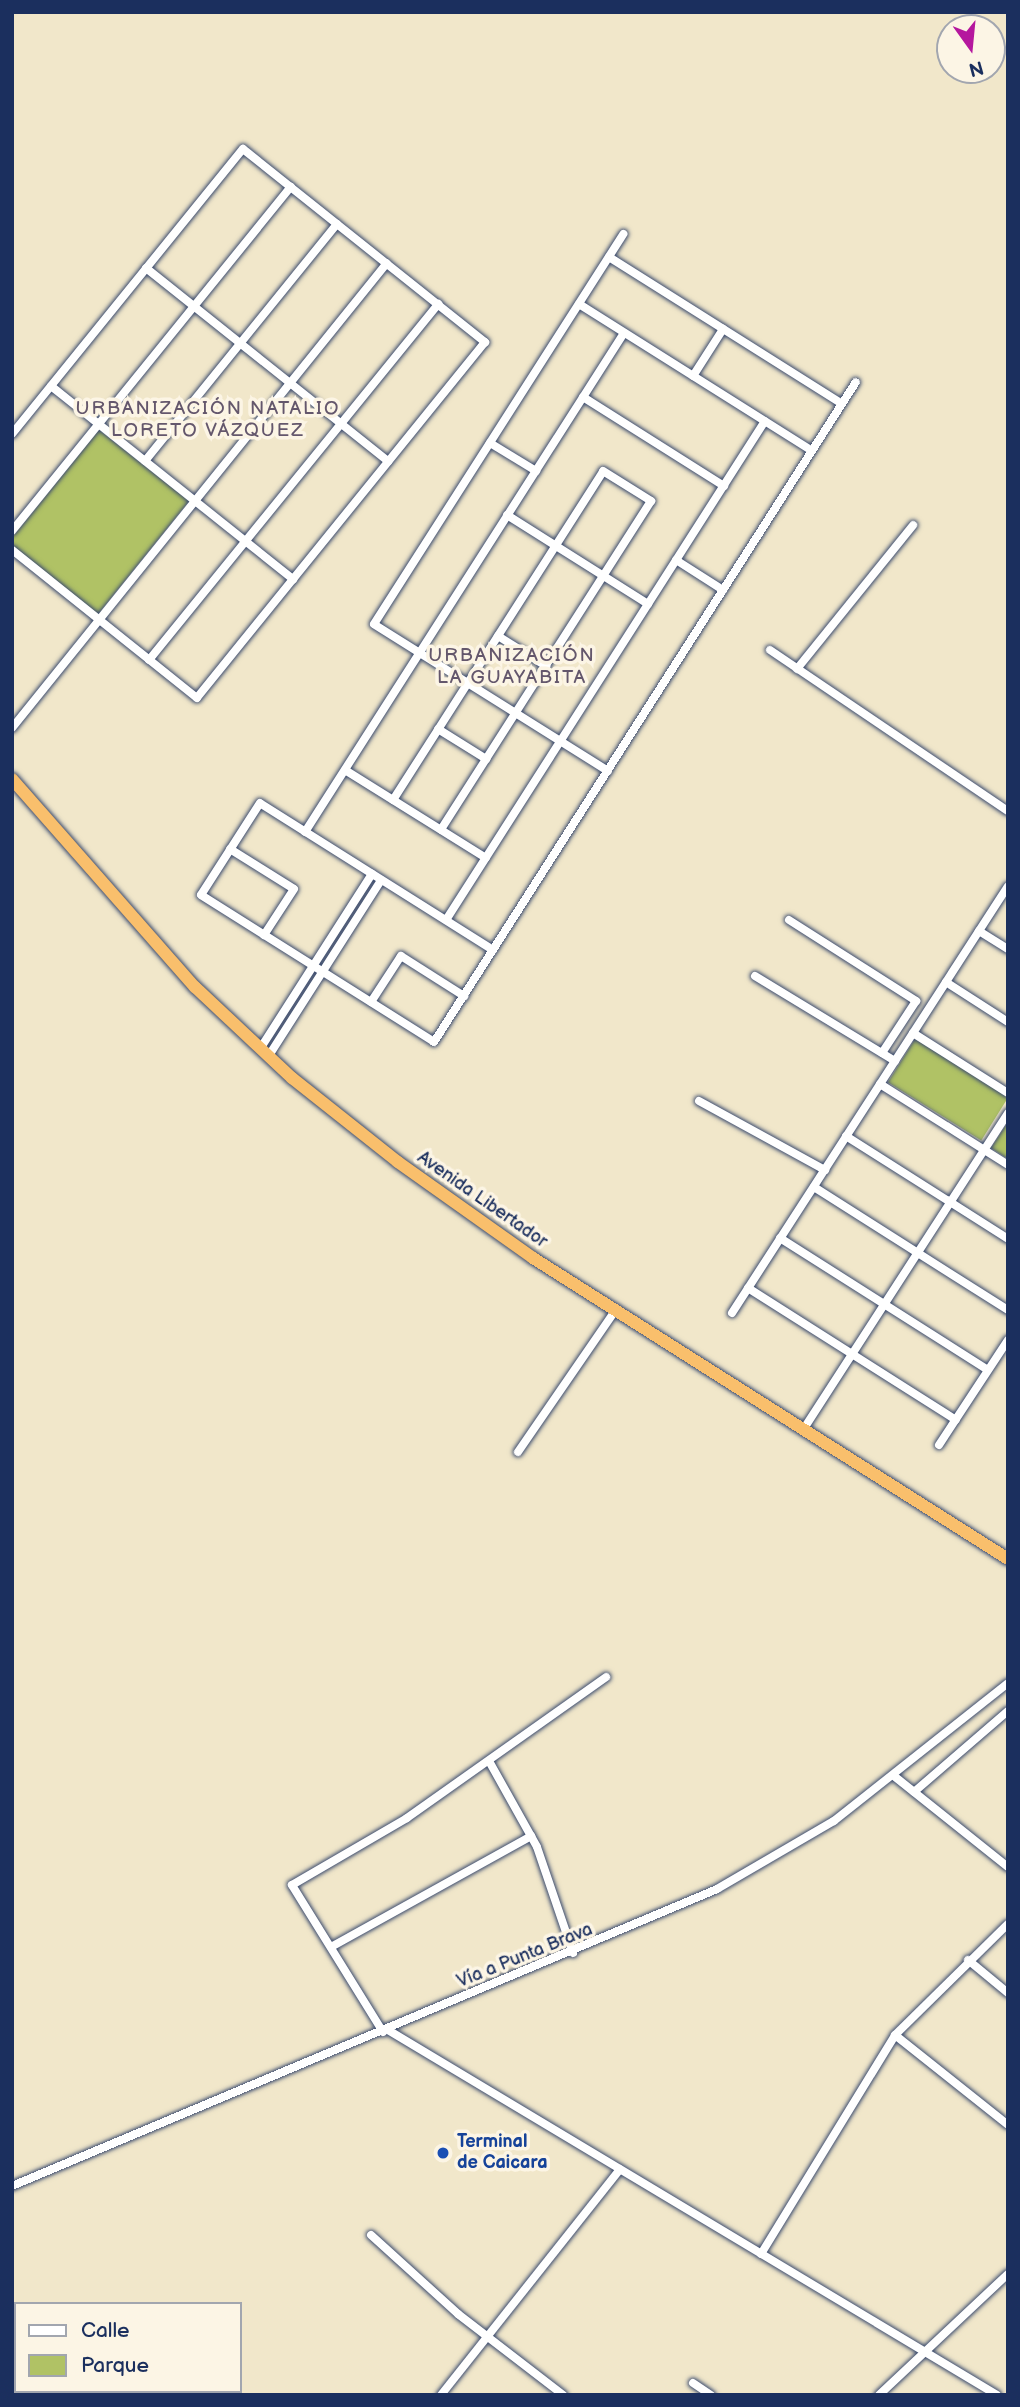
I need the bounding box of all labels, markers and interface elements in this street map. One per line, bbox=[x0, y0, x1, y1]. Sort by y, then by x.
north arrow bbox=[936, 14, 1006, 84]
text: N bbox=[966, 55, 986, 81]
district label: URBANIZACIÓN NATALIO LORETO VÁZQUEZ bbox=[78, 398, 338, 442]
district label: URBANIZACIÓN LA GUAYABITA bbox=[430, 645, 594, 689]
street label: Avenida Libertador bbox=[413, 1147, 551, 1253]
street label: Vía a Punta Brava bbox=[454, 1919, 596, 1993]
place label: Terminal de Caicara bbox=[457, 2132, 548, 2174]
marker: Terminal de Caicara bbox=[435, 2145, 451, 2161]
legend bbox=[14, 2302, 242, 2393]
text: Calle bbox=[81, 2318, 130, 2343]
text: Parque bbox=[81, 2353, 149, 2378]

